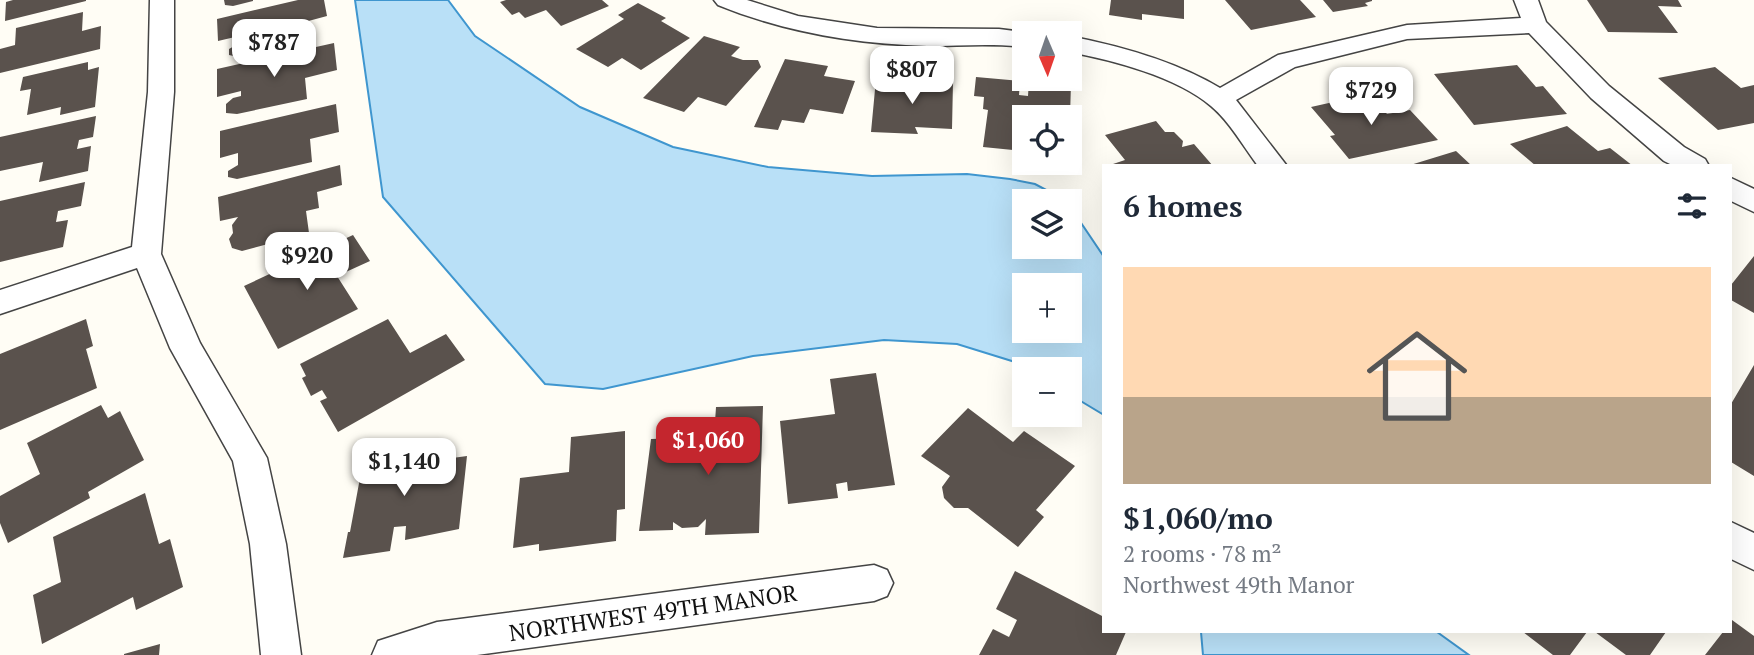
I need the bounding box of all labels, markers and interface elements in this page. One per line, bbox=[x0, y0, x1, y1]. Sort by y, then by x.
pin: $787 bbox=[233, 20, 315, 79]
north arrow bbox=[1012, 21, 1082, 91]
map controls bbox=[1012, 21, 1082, 427]
text: $787 bbox=[248, 26, 300, 57]
pin: $807 bbox=[871, 46, 953, 106]
text: $807 bbox=[886, 53, 938, 84]
pin: $729 bbox=[1330, 68, 1412, 127]
text: $729 bbox=[1345, 74, 1397, 105]
button: locate bbox=[1012, 105, 1082, 175]
text: 6 homes bbox=[1123, 186, 1242, 226]
icon: filters bbox=[1673, 187, 1711, 225]
button: layers bbox=[1012, 189, 1082, 259]
pin: $920 bbox=[266, 232, 348, 292]
text: $920 bbox=[281, 239, 333, 270]
button: + bbox=[1012, 273, 1082, 343]
icon: home bbox=[1354, 313, 1480, 439]
button: − bbox=[1012, 357, 1082, 427]
pin: $1,060 bbox=[651, 418, 765, 477]
text: $1,060 bbox=[672, 424, 744, 455]
pin: $1,140 bbox=[347, 438, 461, 498]
text: $1,140 bbox=[368, 445, 440, 476]
text: $1,060/mo bbox=[1123, 498, 1273, 538]
text: 2 rooms · 78 m² bbox=[1123, 538, 1282, 569]
text: Northwest 49th Manor bbox=[1123, 569, 1354, 600]
street label: NORTHWEST 49TH MANOR bbox=[507, 577, 799, 648]

